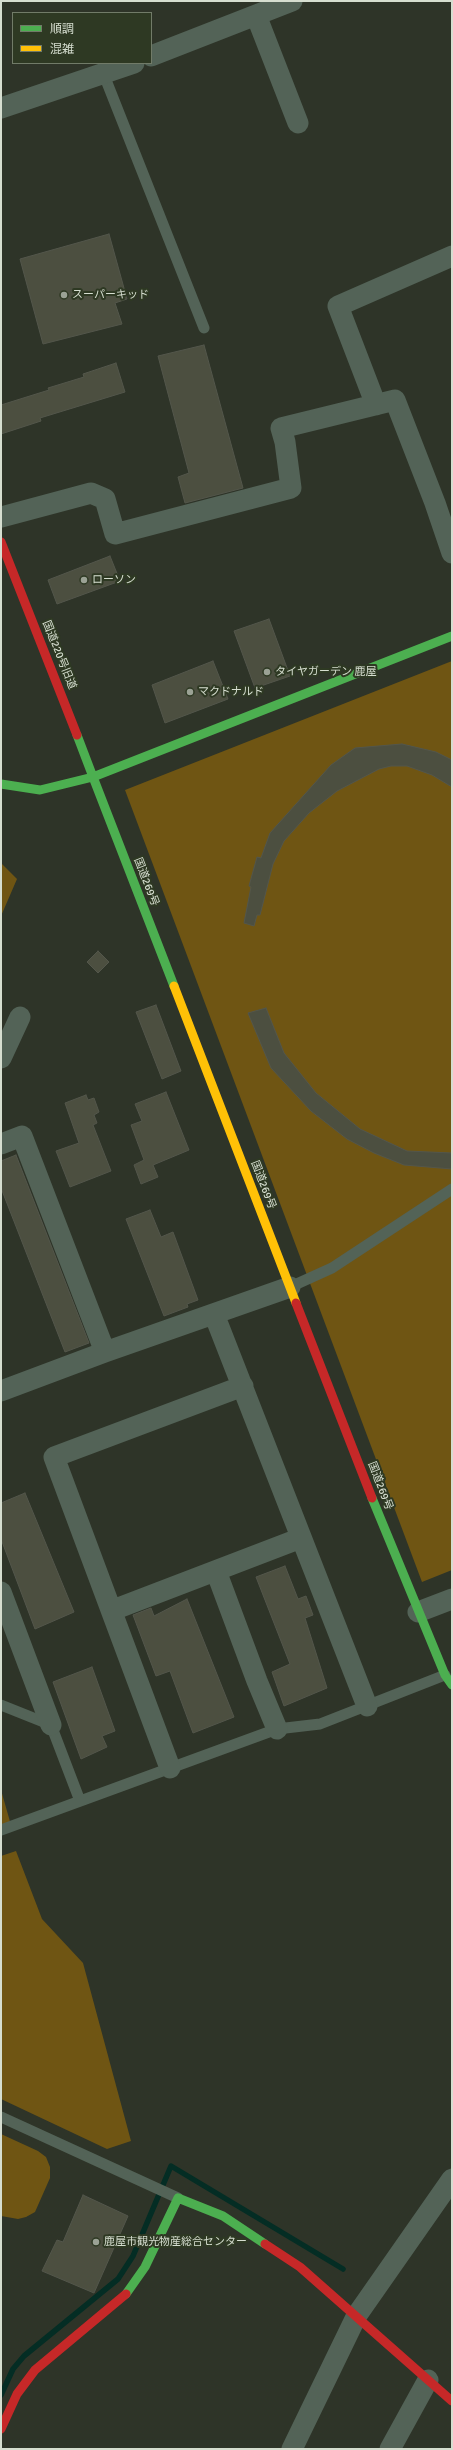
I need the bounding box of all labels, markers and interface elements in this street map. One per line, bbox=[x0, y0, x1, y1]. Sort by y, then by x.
legend bbox=[12, 12, 152, 64]
text: 順調 bbox=[50, 22, 74, 37]
text: 混雑 bbox=[50, 42, 74, 57]
place label: スーパーキッド bbox=[72, 288, 149, 302]
marker: スーパーキッド bbox=[59, 290, 69, 300]
place label: ローソン bbox=[92, 573, 136, 587]
marker: ローソン bbox=[79, 575, 89, 585]
street label: 国道220号旧道 bbox=[39, 619, 79, 691]
place label: タイヤガーデン 鹿屋 bbox=[275, 665, 376, 679]
marker: タイヤガーデン 鹿屋 bbox=[262, 667, 272, 677]
place label: マクドナルド bbox=[198, 685, 264, 699]
marker: マクドナルド bbox=[185, 687, 195, 697]
street label: 国道269号 bbox=[131, 856, 161, 908]
street label: 国道269号 bbox=[248, 1159, 278, 1211]
street label: 国道269号 bbox=[365, 1460, 395, 1512]
place label: 鹿屋市観光物産総合センター bbox=[104, 2235, 247, 2249]
marker: 鹿屋市観光物産総合センター bbox=[91, 2237, 101, 2247]

